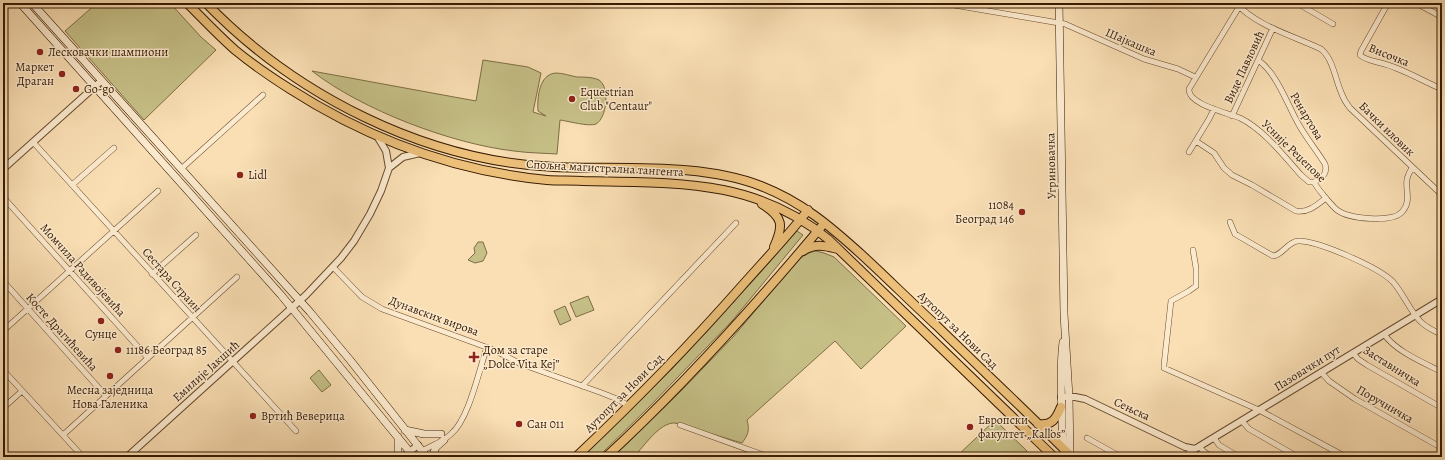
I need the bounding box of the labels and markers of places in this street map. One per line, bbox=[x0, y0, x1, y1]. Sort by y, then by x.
place label: Лесковачки шампиони bbox=[48, 44, 168, 60]
marker: Лесковачки шампиони bbox=[35, 47, 45, 57]
place label: Маркет Драган bbox=[15, 59, 55, 89]
marker: Маркет Драган bbox=[57, 69, 67, 79]
place label: Go-go bbox=[84, 81, 114, 97]
marker: Go-go bbox=[71, 84, 81, 94]
place label: Equestrian Club "Centaur" bbox=[580, 84, 653, 114]
marker: Equestrian Club "Centaur" bbox=[567, 94, 577, 104]
place label: Lidl bbox=[248, 167, 267, 183]
marker: Lidl bbox=[235, 170, 245, 180]
place label: 11084 Београд 146 bbox=[955, 197, 1015, 227]
marker: 11084 Београд 146 bbox=[1017, 207, 1027, 217]
marker: Сунце bbox=[96, 316, 106, 326]
place label: Сунце bbox=[85, 326, 117, 342]
place label: 11186 Београд 85 bbox=[126, 342, 207, 358]
place label: Дом за старе „Dolce Vita Kej” bbox=[483, 342, 559, 372]
marker: 11186 Београд 85 bbox=[113, 345, 123, 355]
marker: Дом за старе „Dolce Vita Kej” bbox=[468, 351, 480, 363]
marker: Месна заједница Нова Галеника bbox=[105, 371, 115, 381]
place label: Месна заједница Нова Галеника bbox=[67, 382, 154, 412]
place label: Вртић Веверица bbox=[261, 408, 345, 424]
marker: Вртић Веверица bbox=[248, 411, 258, 421]
place label: Европски факултет „Kallos” bbox=[978, 412, 1065, 442]
place label: Сан 011 bbox=[527, 416, 564, 432]
marker: Сан 011 bbox=[514, 419, 524, 429]
marker: Европски факултет „Kallos” bbox=[965, 422, 975, 432]

